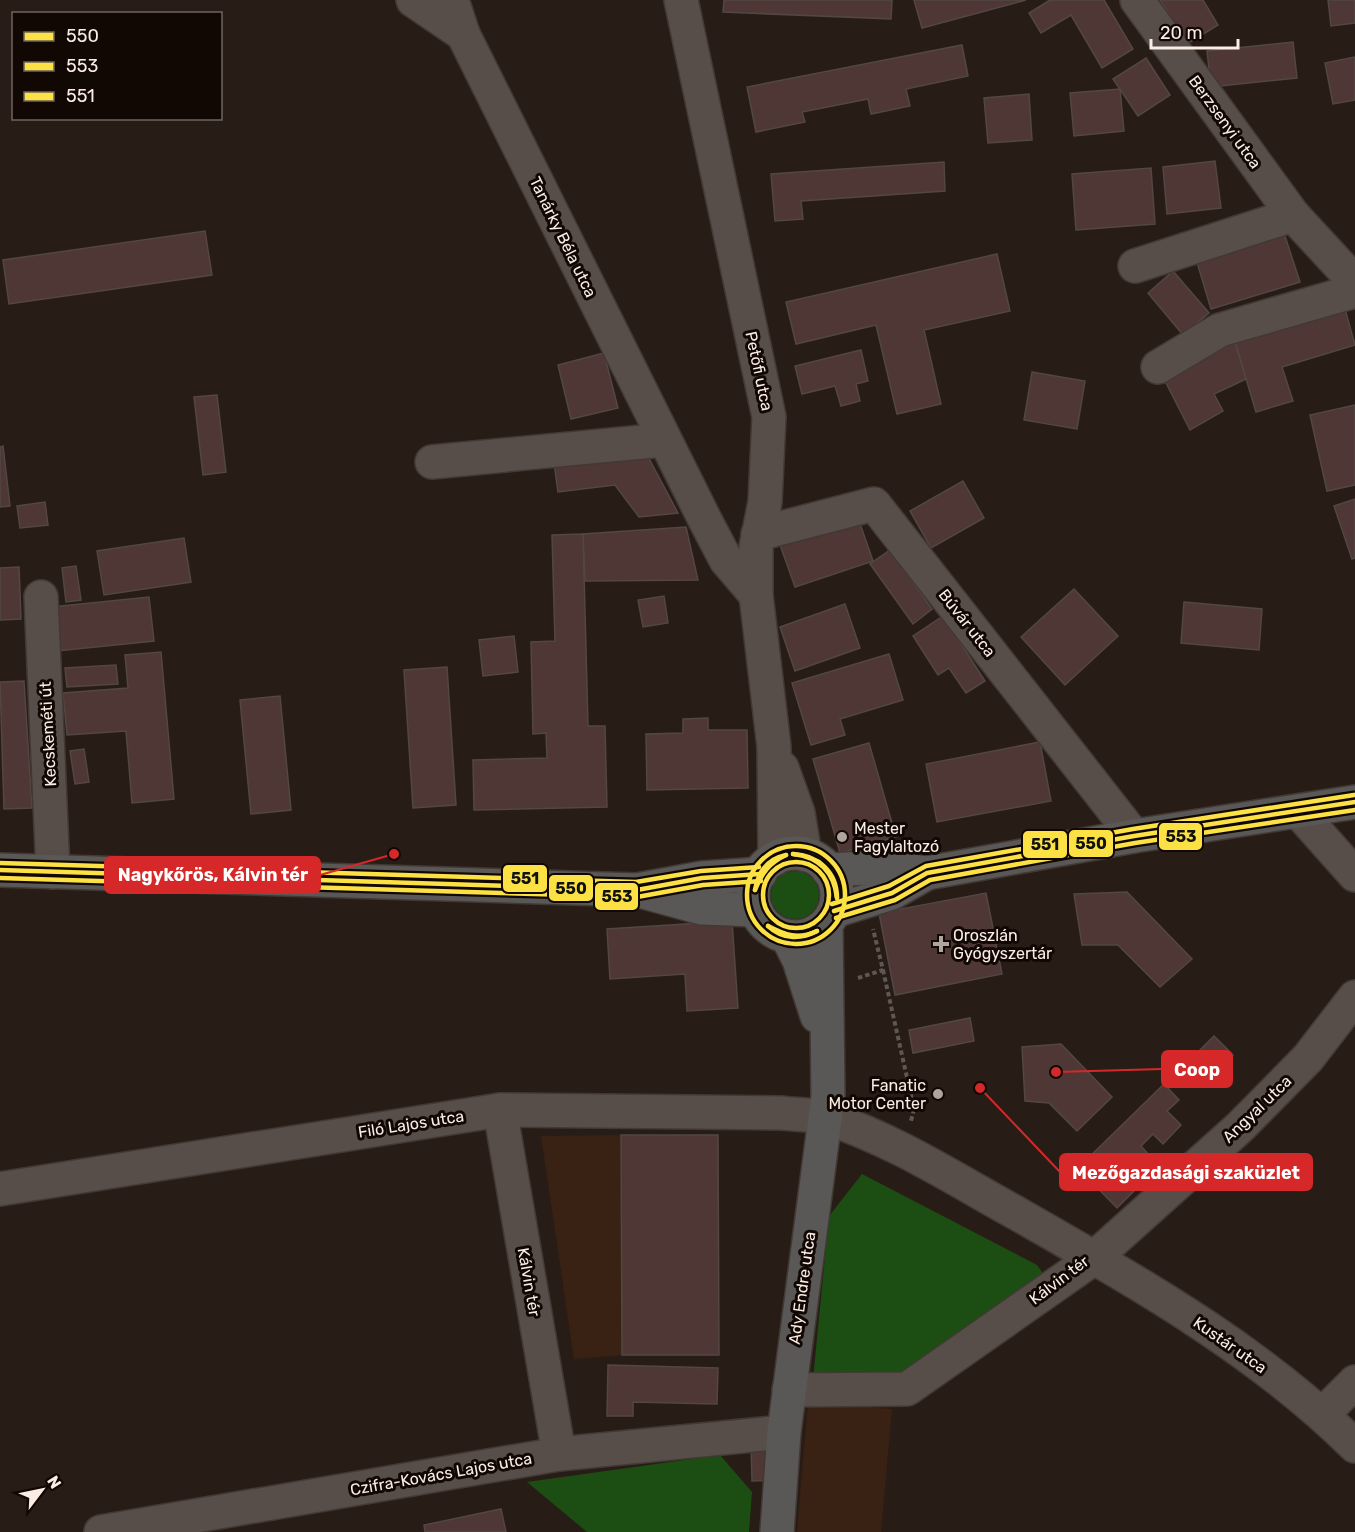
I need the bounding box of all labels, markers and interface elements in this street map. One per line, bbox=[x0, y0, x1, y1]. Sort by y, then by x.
legend bbox=[12, 12, 222, 120]
scale bar bbox=[1151, 12, 1238, 50]
text: 20 m bbox=[1160, 22, 1202, 44]
text: 550 bbox=[66, 25, 99, 47]
text: 553 bbox=[66, 55, 98, 77]
street label: Berzsenyi utca bbox=[1185, 72, 1265, 172]
text: 551 bbox=[66, 85, 95, 107]
street label: Tanárky Béla utca bbox=[526, 174, 600, 300]
street label: Petőfi utca bbox=[741, 330, 777, 412]
street label: Búvár utca bbox=[935, 585, 999, 661]
street label: Kecskeméti út bbox=[36, 681, 60, 787]
place label: Mester Fagylaltozó bbox=[854, 819, 939, 856]
line badge: 553 bbox=[1158, 822, 1203, 851]
text: 553 bbox=[1165, 827, 1197, 846]
line badge: 550 bbox=[1068, 829, 1114, 858]
marker: Mester Fagylaltozó bbox=[835, 830, 849, 844]
line badge: 551 bbox=[1022, 830, 1068, 859]
text: 550 bbox=[1075, 834, 1107, 853]
text: 551 bbox=[1031, 835, 1059, 854]
callout: Nagykőrös, Kálvin tér bbox=[105, 857, 320, 893]
text: Nagykőrös, Kálvin tér bbox=[118, 864, 308, 886]
line badge: 551 bbox=[502, 864, 548, 893]
text: 551 bbox=[511, 869, 539, 888]
line badge: 550 bbox=[548, 874, 594, 902]
text: 550 bbox=[555, 879, 587, 898]
line badge: 553 bbox=[594, 882, 639, 911]
text: 553 bbox=[601, 887, 633, 906]
place label: Oroszlán Gyógyszertár bbox=[953, 926, 1052, 963]
marker: Oroszlán Gyógyszertár bbox=[934, 937, 948, 951]
callout: Coop bbox=[1162, 1051, 1232, 1087]
text: Coop bbox=[1174, 1059, 1220, 1081]
street label: Angyal utca bbox=[1219, 1071, 1295, 1147]
place label: Fanatic Motor Center bbox=[829, 1076, 926, 1113]
marker: Fanatic Motor Center bbox=[931, 1087, 945, 1101]
street label: Filó Lajos utca bbox=[357, 1106, 465, 1142]
callout: Mezőgazdasági szaküzlet bbox=[1060, 1154, 1312, 1190]
text: Mezőgazdasági szaküzlet bbox=[1072, 1162, 1300, 1184]
street label: Ady Endre utca bbox=[785, 1230, 819, 1346]
street label: Kálvin tér bbox=[514, 1246, 544, 1318]
street label: Kálvin tér bbox=[1026, 1251, 1092, 1309]
street label: Kustár utca bbox=[1190, 1313, 1270, 1377]
street label: Czifra-Kovács Lajos utca bbox=[349, 1449, 533, 1499]
north arrow bbox=[12, 1460, 72, 1520]
text: N bbox=[43, 1472, 65, 1492]

